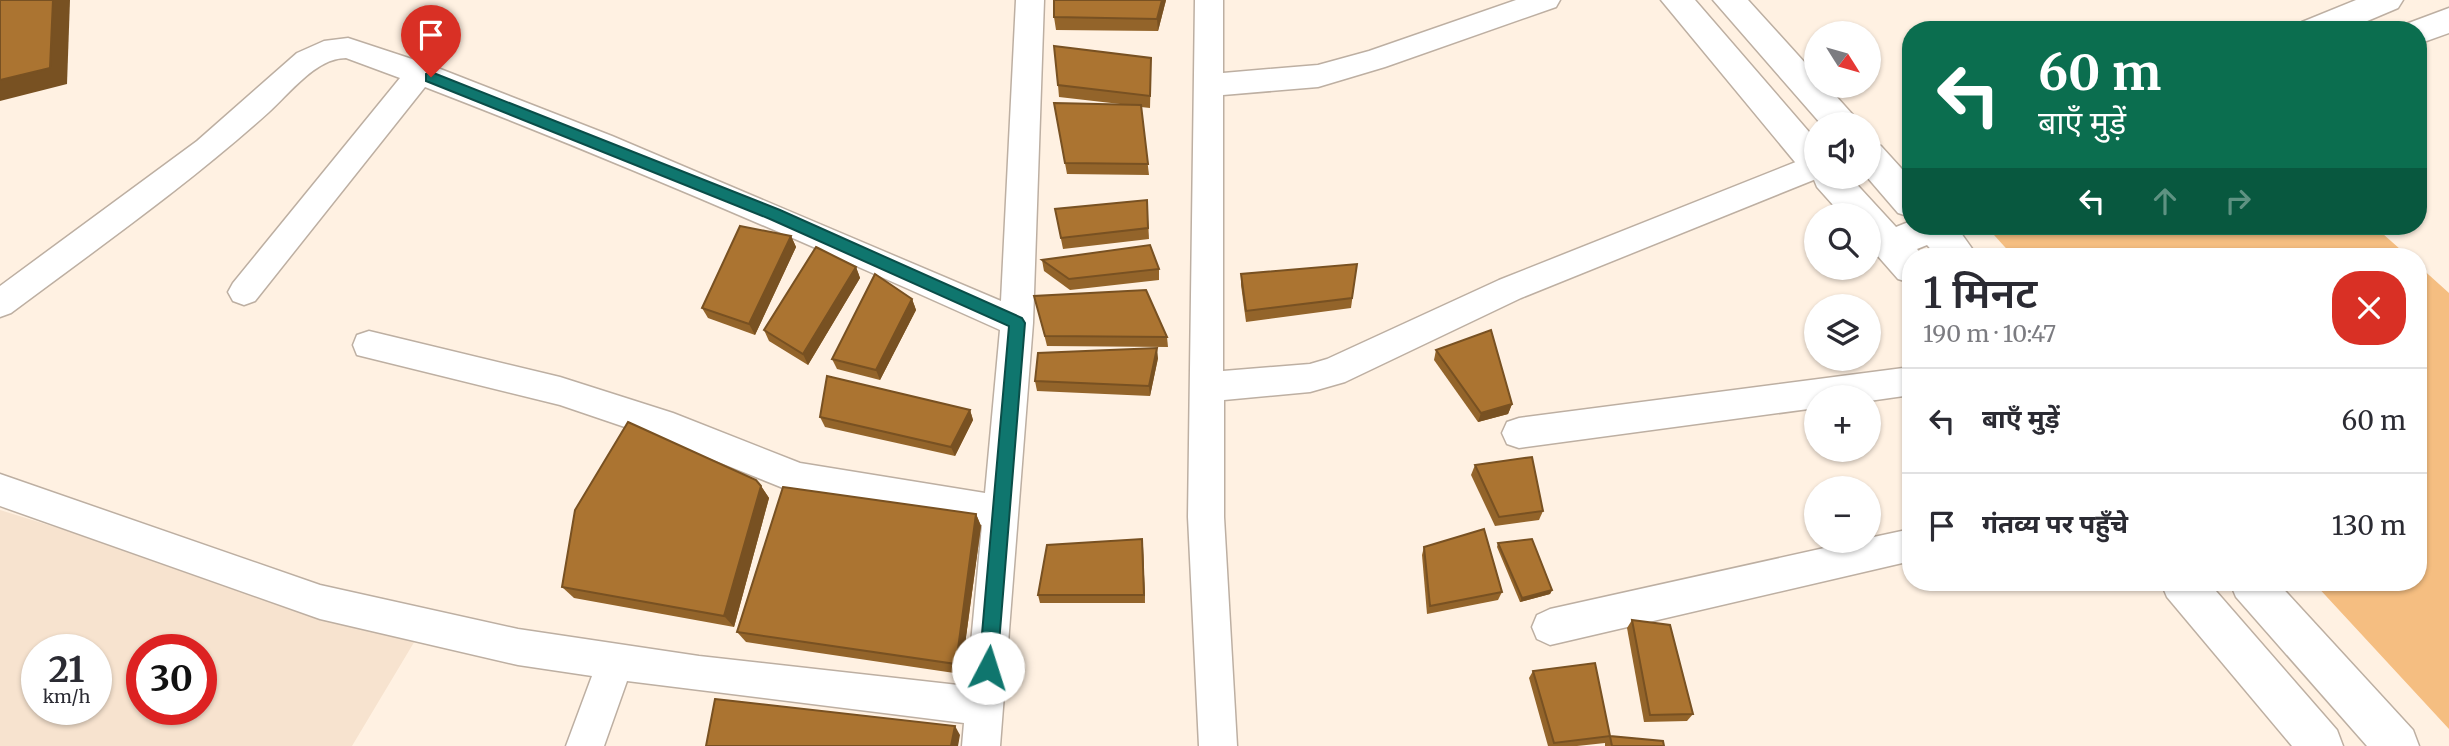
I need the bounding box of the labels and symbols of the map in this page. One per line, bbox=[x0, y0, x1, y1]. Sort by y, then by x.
pin bbox=[401, 5, 461, 77]
north arrow bbox=[1804, 21, 1881, 98]
position arrow bbox=[951, 631, 1025, 705]
speed limit sign: 30 bbox=[126, 634, 217, 725]

